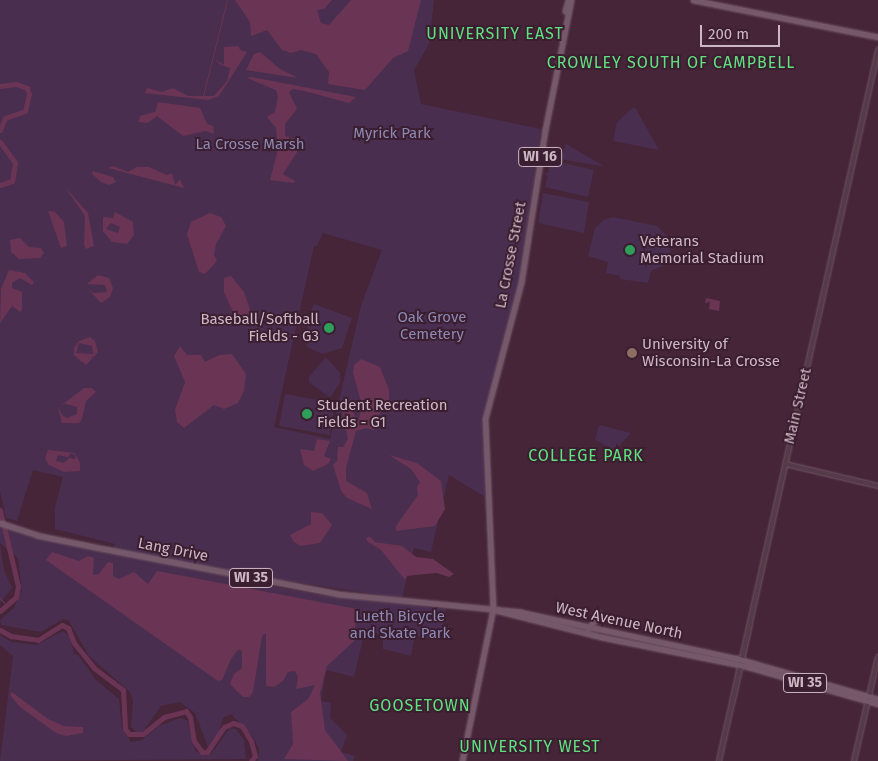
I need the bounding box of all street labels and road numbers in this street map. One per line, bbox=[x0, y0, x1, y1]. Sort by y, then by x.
road number: WI 16 bbox=[518, 146, 562, 168]
street label: La Crosse Street bbox=[492, 200, 530, 310]
street label: Main Street bbox=[781, 366, 815, 446]
street label: Lang Drive bbox=[136, 534, 210, 566]
road number: WI 35 bbox=[228, 566, 274, 590]
street label: West Avenue North bbox=[554, 599, 684, 643]
road number: WI 35 bbox=[782, 671, 828, 694]

